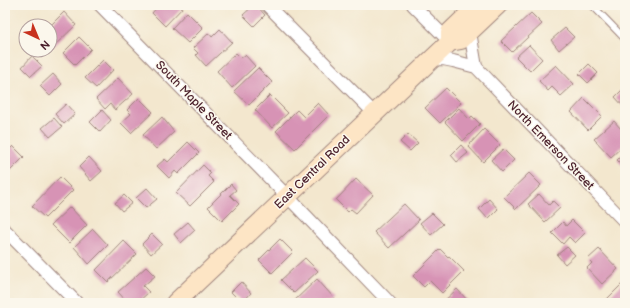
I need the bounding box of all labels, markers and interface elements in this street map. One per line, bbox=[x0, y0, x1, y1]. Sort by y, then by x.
north arrow bbox=[18, 18, 58, 58]
text: N bbox=[37, 37, 52, 52]
street label: South Maple Street bbox=[152, 58, 235, 143]
street label: North Emerson Street bbox=[504, 97, 597, 193]
street label: East Central Road bbox=[271, 132, 353, 212]

